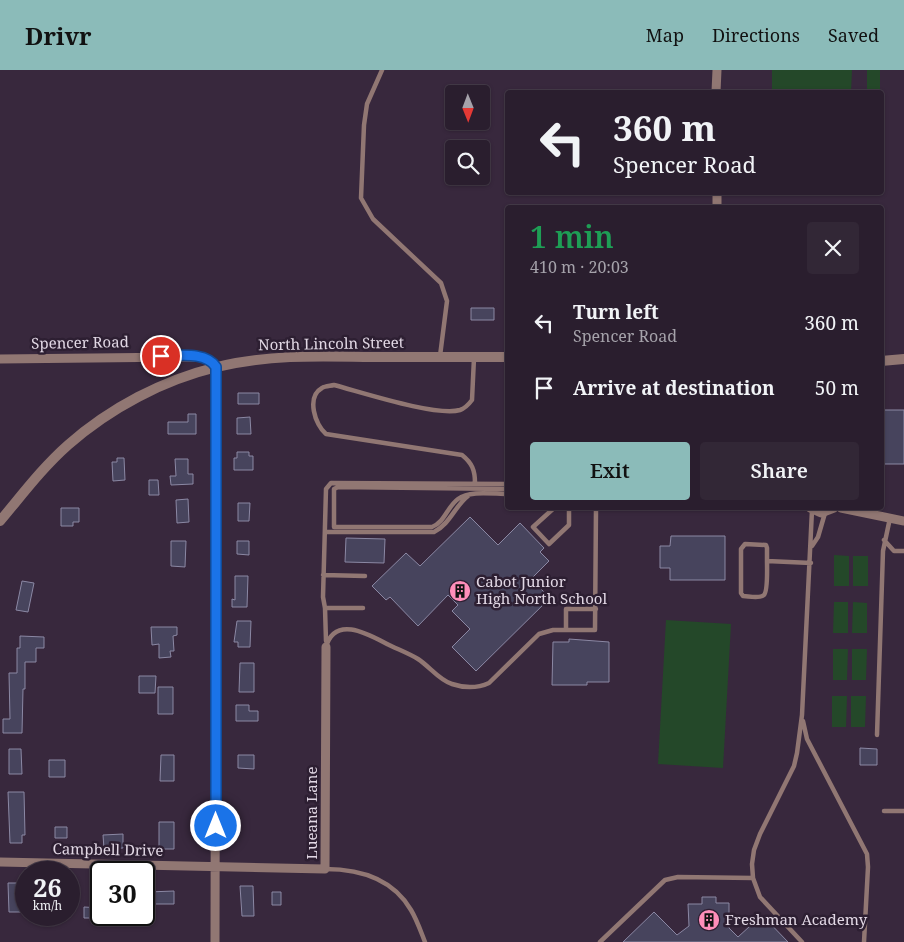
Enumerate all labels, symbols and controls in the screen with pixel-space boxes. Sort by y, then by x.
text: Drivr [25,19,92,52]
text: Map [646,23,684,47]
text: Directions [712,23,800,47]
text: Saved [828,23,879,47]
north arrow [445,85,490,130]
map controls [445,85,490,185]
text: 360 m [613,104,716,151]
icon: left [530,110,595,175]
button: search [445,140,490,185]
text: Spencer Road [613,149,756,179]
text: 1 min [530,216,614,257]
button: close [807,222,859,274]
text: 410 m · 20:03 [530,256,629,278]
text: Turn left [573,299,659,325]
icon: left [530,309,558,337]
text: 360 m [804,310,859,336]
text: Spencer Road [573,325,677,347]
street label: Spencer Road [31,331,129,353]
street label: North Lincoln Street [258,332,404,354]
pin [140,335,182,377]
icon: arrive [147,342,175,370]
icon: arrive [530,374,558,402]
text: Arrive at destination [573,375,775,401]
text: 50 m [815,375,859,401]
button: Exit [530,442,690,500]
button: Share [700,442,859,500]
place label: Cabot Junior High North School [476,571,607,608]
building icon: Cabot Junior High North School [448,579,472,603]
street label: Lueana Lane [301,767,321,859]
position arrow [189,799,241,851]
street label: Campbell Drive [52,838,164,860]
speed limit sign: 30 [90,861,155,926]
text: 26 [33,870,62,904]
text: km/h [33,897,62,914]
building icon: Freshman Academy [697,908,721,932]
place label: Freshman Academy [725,909,868,929]

